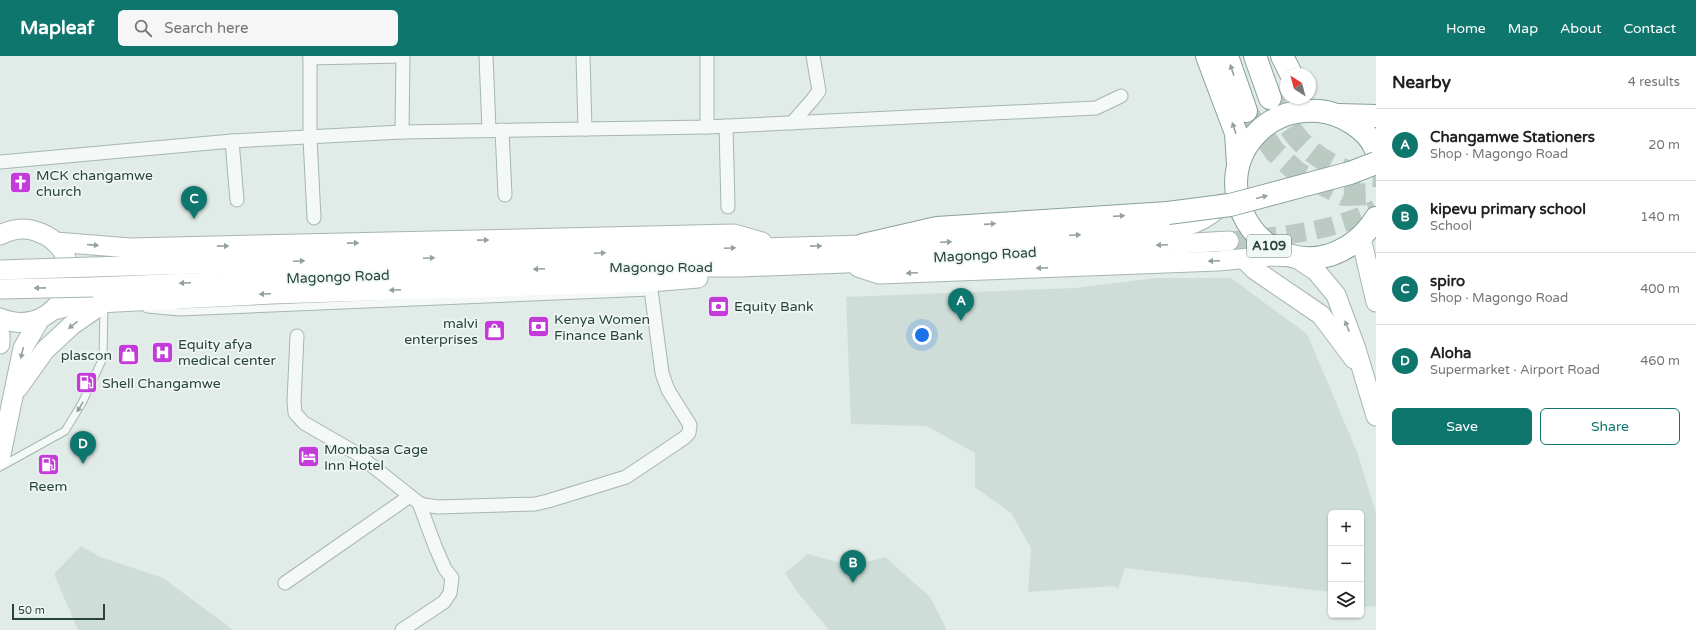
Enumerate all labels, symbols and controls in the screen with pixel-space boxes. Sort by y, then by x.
search box [118,10,398,46]
text: Mapleaf [20,17,94,39]
icon: search [132,17,154,39]
text: Search here [164,19,249,37]
text: Home [1446,20,1486,37]
text: Map [1508,20,1538,37]
text: About [1560,20,1602,37]
text: Contact [1624,20,1676,37]
one-way arrow [1229,64,1235,76]
north arrow [1280,68,1316,104]
text: Nearby [1392,72,1451,93]
text: 4 results [1628,74,1680,90]
one-way arrow [1230,122,1236,134]
text: Changamwe Stationers [1430,128,1595,146]
text: A [1400,137,1410,153]
text: 20 m [1648,137,1680,153]
text: Shop · Magongo Road [1430,146,1568,162]
place label: MCK changamwe church [36,167,153,200]
church icon: MCK changamwe church [8,170,34,196]
pin: C [181,186,207,219]
one-way arrow [1256,194,1268,200]
text: kipevu primary school [1430,200,1586,218]
text: B [1400,209,1410,225]
text: 140 m [1640,209,1680,225]
one-way arrow [1113,212,1126,219]
text: School [1430,218,1472,234]
one-way arrow [984,221,996,228]
one-way arrow [1069,232,1081,239]
road number: A109 [1247,235,1291,257]
one-way arrow [477,236,489,243]
one-way arrow [940,238,952,245]
one-way arrow [347,239,359,246]
one-way arrow [87,241,100,248]
one-way arrow [1156,241,1168,248]
one-way arrow [217,242,229,249]
one-way arrow [810,243,823,249]
street label: Magongo Road [933,244,1037,266]
one-way arrow [724,245,736,252]
one-way arrow [594,249,606,256]
one-way arrow [423,254,435,261]
one-way arrow [293,258,305,265]
one-way arrow [1207,258,1220,264]
street label: Magongo Road [609,259,713,276]
one-way arrow [1036,264,1048,271]
one-way arrow [532,266,545,272]
street label: Magongo Road [286,267,390,287]
one-way arrow [906,269,918,276]
text: spiro [1430,272,1465,290]
one-way arrow [178,280,191,286]
text: C [1400,281,1410,297]
text: 400 m [1640,281,1680,297]
one-way arrow [33,285,46,291]
one-way arrow [388,287,401,293]
pin: A [948,288,974,321]
text: Shop · Magongo Road [1430,290,1568,306]
one-way arrow [258,291,271,297]
bank icon: Equity Bank [706,293,732,319]
place label: Equity Bank [734,298,814,315]
place label: Kenya Women Finance Bank [554,311,650,344]
bank icon: Kenya Women Finance Bank [525,314,551,340]
place label: malvi enterprises [404,315,478,348]
shop icon: malvi enterprises [481,318,507,344]
one-way arrow [1344,319,1350,331]
one-way arrow [67,321,78,330]
your location [912,325,932,345]
place label: Equity afya medical center [178,336,276,369]
hospital icon: Equity afya medical center [150,339,176,365]
shop icon: plascon [115,342,141,368]
text: Aloha [1430,344,1472,362]
one-way arrow [18,347,24,360]
place label: plascon [61,347,112,364]
text: D [1400,353,1410,369]
text: 460 m [1640,353,1680,369]
text: Supermarket · Airport Road [1430,362,1600,378]
fuel station icon: Shell Changamwe [73,370,99,396]
place label: Shell Changamwe [102,375,221,392]
one-way arrow [76,402,84,412]
button: Save [1392,408,1532,445]
button: Share [1540,408,1680,445]
pin: D [70,431,96,464]
place label: Mombasa Cage Inn Hotel [324,441,428,474]
hotel icon: Mombasa Cage Inn Hotel [296,444,322,470]
fuel station icon: Reem [35,451,61,477]
place label: Reem [29,478,67,495]
map controls [1328,510,1364,618]
button: + [1328,510,1364,546]
button: − [1328,546,1364,582]
pin: B [840,550,866,583]
button: layers [1328,582,1364,618]
scale bar [12,602,105,621]
text: 50 m [18,604,45,617]

